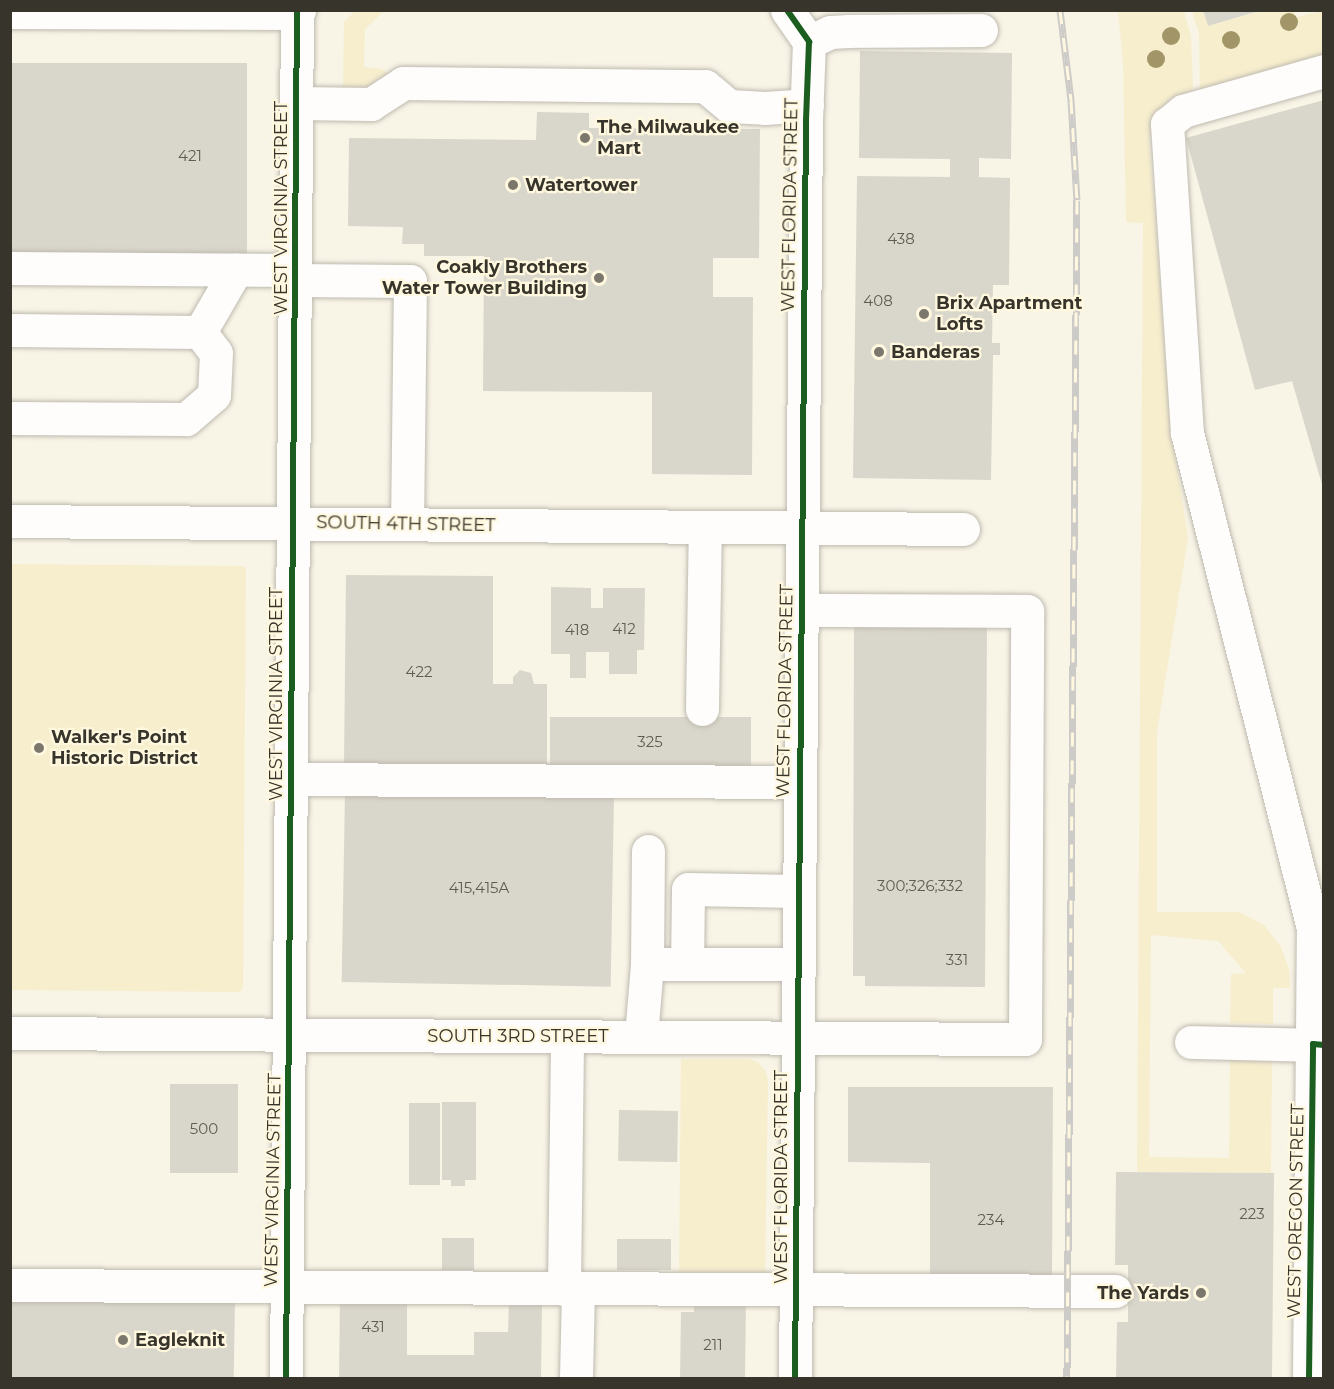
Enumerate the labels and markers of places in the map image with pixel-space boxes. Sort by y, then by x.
place label: The Milwaukee Mart [597,117,739,160]
marker: The Milwaukee Mart [578,131,592,145]
place label: Watertower [525,174,638,196]
marker: Watertower [506,178,520,192]
place label: Coakly Brothers Water Tower Building [382,257,587,300]
marker: Coakly Brothers Water Tower Building [592,271,606,285]
place label: Brix Apartment Lofts [936,293,1082,336]
marker: Brix Apartment Lofts [917,307,931,321]
place label: Banderas [891,341,980,363]
marker: Banderas [872,345,886,359]
place label: Walker's Point Historic District [51,727,198,770]
marker: Walker's Point Historic District [32,741,46,755]
place label: The Yards [1097,1282,1189,1304]
marker: The Yards [1194,1286,1208,1300]
place label: Eagleknit [135,1329,225,1351]
marker: Eagleknit [116,1333,130,1347]

